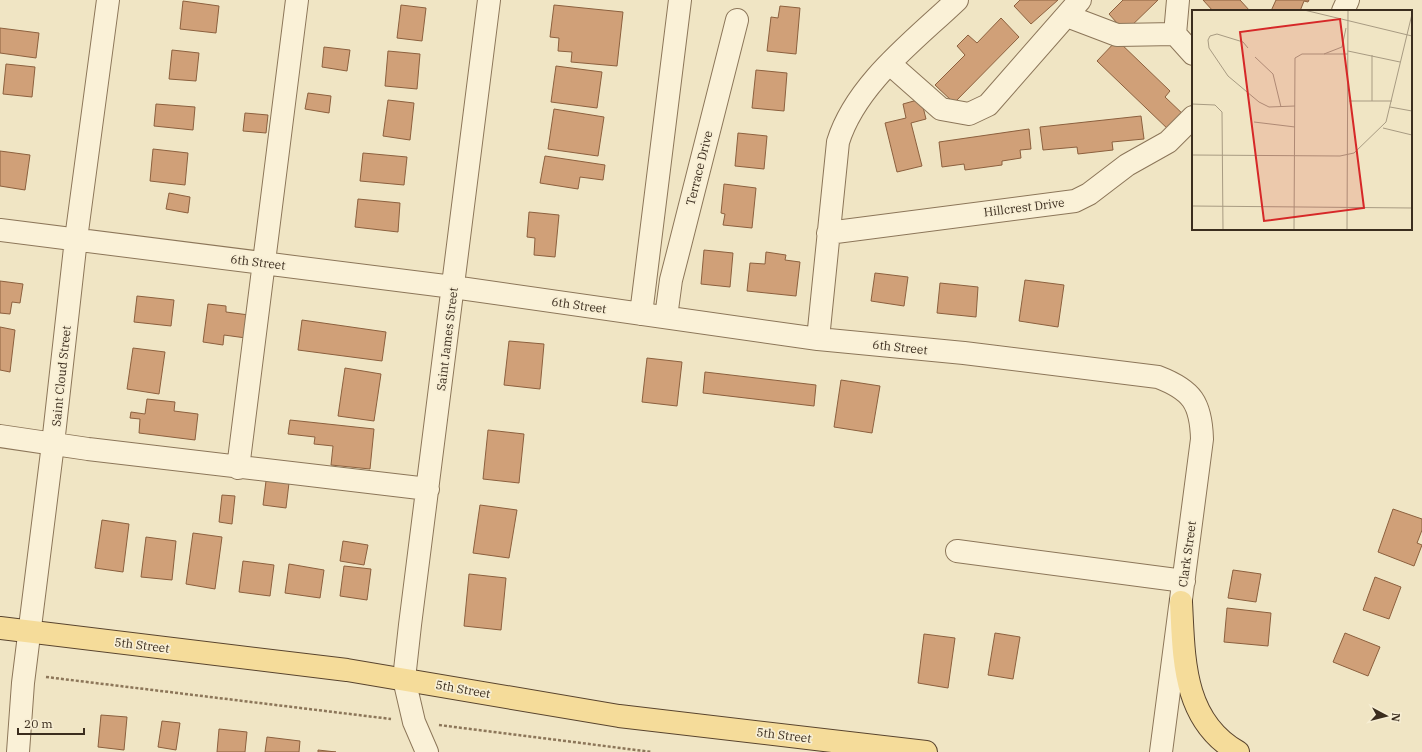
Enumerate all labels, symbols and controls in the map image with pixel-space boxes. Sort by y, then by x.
inset map [1192,10,1412,230]
street label: Terrace Drive [682,129,716,207]
street label: Hillcrest Drive [983,195,1065,219]
street label: 6th Street [230,251,286,273]
street label: Saint James Street [433,286,461,392]
street label: 6th Street [551,294,607,316]
street label: Saint Cloud Street [48,325,74,427]
street label: 6th Street [872,337,928,357]
street label: Clark Street [1175,520,1199,588]
street label: 5th Street [114,634,170,656]
street label: 5th Street [434,677,492,701]
north arrow [1366,696,1406,736]
scale bar [18,710,84,736]
text: N [1388,712,1403,723]
text: 20 m [24,716,53,731]
street label: 5th Street [756,724,812,746]

